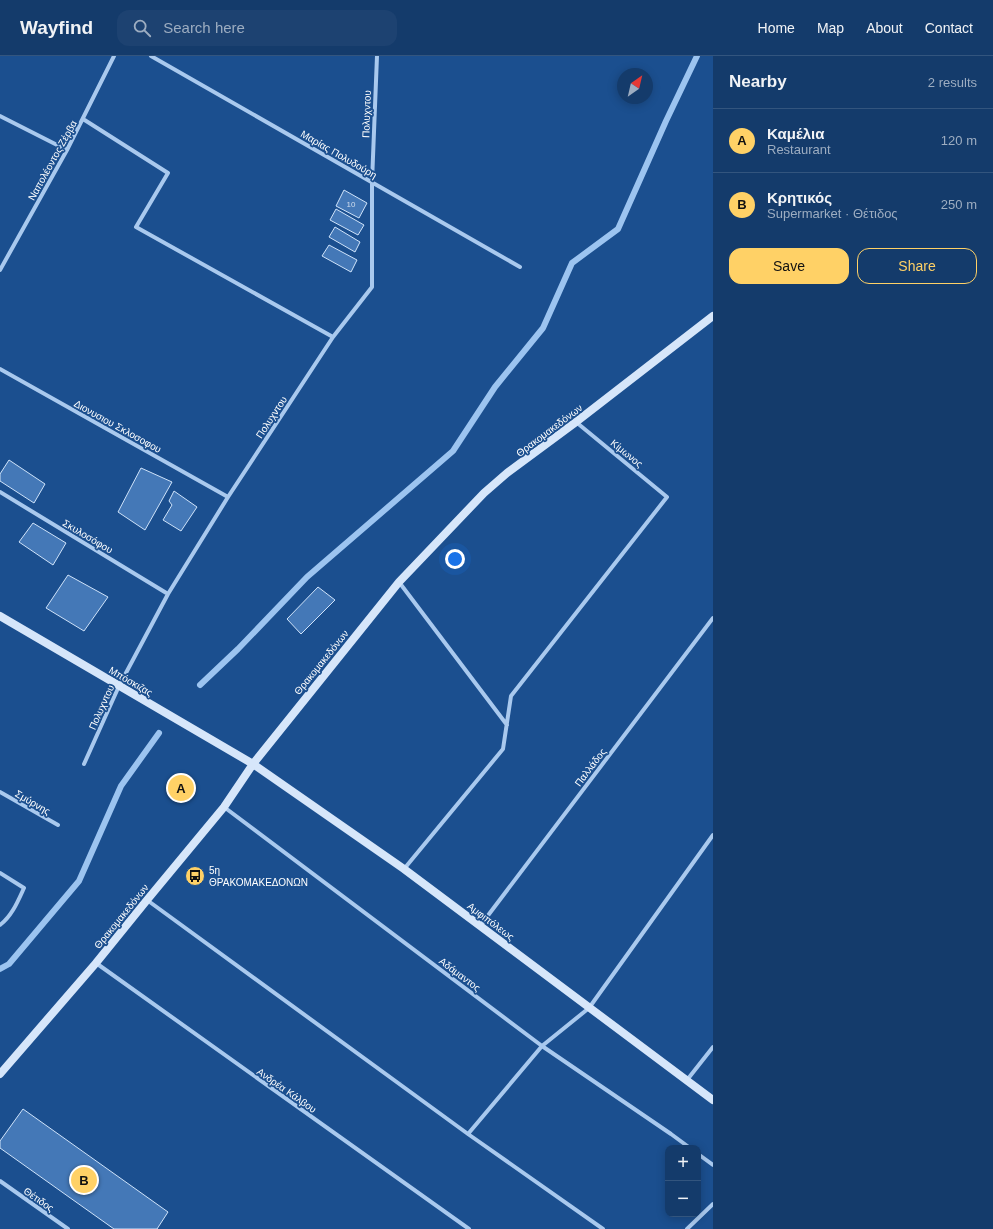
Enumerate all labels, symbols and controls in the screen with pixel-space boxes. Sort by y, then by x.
search box [117,10,397,46]
text: Wayfind [20,17,93,38]
icon: search [131,17,153,39]
text: Search here [163,19,245,36]
text: Home [758,20,795,36]
text: Map [817,20,844,36]
text: About [866,20,903,36]
text: Contact [925,20,973,36]
north arrow [617,68,653,104]
text: Nearby [729,72,787,91]
text: 2 results [928,75,977,90]
street label: Πολυχντου [360,90,373,138]
street label: Ναπολέοντος Ζέρβα [26,118,79,202]
text: Καμέλια [767,125,824,142]
street label: Μαρίας Πολυδούρη [299,128,379,181]
text: A [737,133,747,148]
text: 120 m [941,133,977,148]
text: Restaurant [767,142,831,157]
text: Κρητικός [767,189,832,206]
text: B [737,197,747,212]
text: 250 m [941,197,977,212]
house number: 10 [347,200,356,209]
text: Supermarket · Θέτιδος [767,206,898,221]
button: Save [729,248,849,284]
button: Share [857,248,977,284]
street label: Πολυχντου [254,394,289,440]
street label: Διονυσιου Σκλοσοφου [72,398,163,455]
street label: Θρακομακεδόνων [514,402,584,459]
street label: Κίμωνος [609,437,645,470]
street label: Σκυλοσόφου [61,517,115,556]
your location [445,549,465,569]
street label: Θρακομακεδόνων [292,628,351,697]
street label: Μπόσκιζας [106,665,155,699]
street label: Πολυχντου [87,683,116,731]
street label: Παλλάδος [573,746,608,788]
pin: A [168,773,194,803]
street label: Σμύρνης [13,788,52,817]
bus stop icon: 5η ΘΡΑΚΟΜΑΚΕΔΟΝΩΝ [184,865,206,887]
place label: 5η ΘΡΑΚΟΜΑΚΕΔΟΝΩΝ [209,865,308,888]
street label: Θρακομακεδόνων [92,882,151,951]
street label: Αμφιπόλεως [465,900,516,943]
street label: Αδάμαντος [437,955,483,994]
street label: Ανδρέα Κάλβου [255,1066,318,1115]
map controls [665,1145,701,1217]
button: + [665,1145,701,1181]
pin: B [71,1165,97,1195]
button: − [665,1181,701,1217]
street label: Θέτιδος [21,1185,56,1214]

